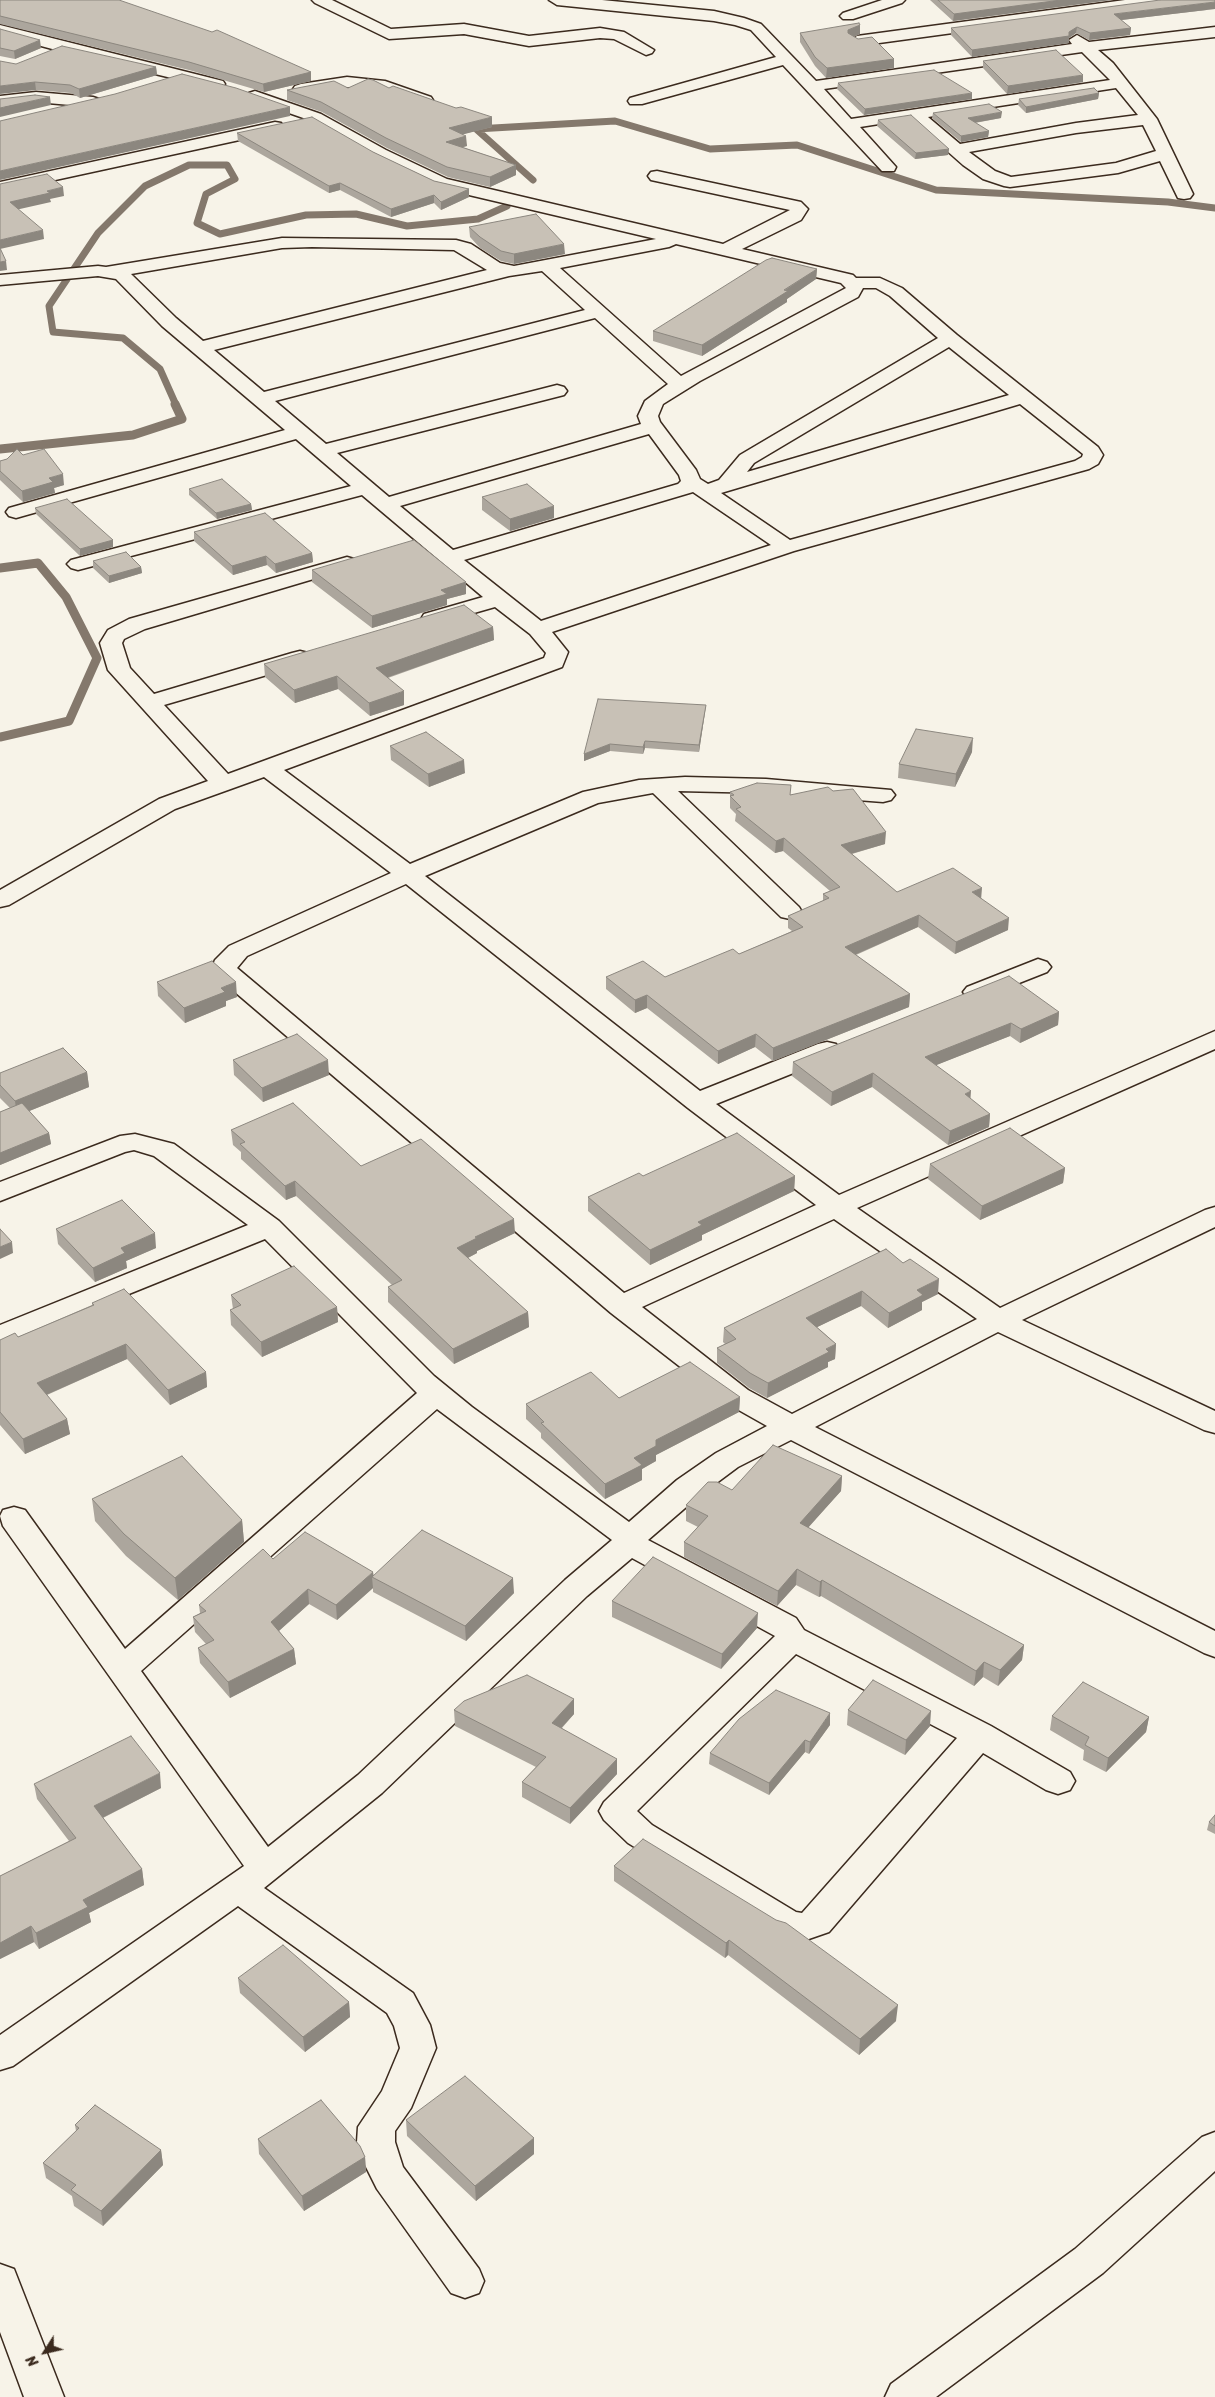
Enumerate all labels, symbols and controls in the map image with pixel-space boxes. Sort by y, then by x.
north arrow [20,2327,70,2377]
text: N [19,2350,45,2372]

